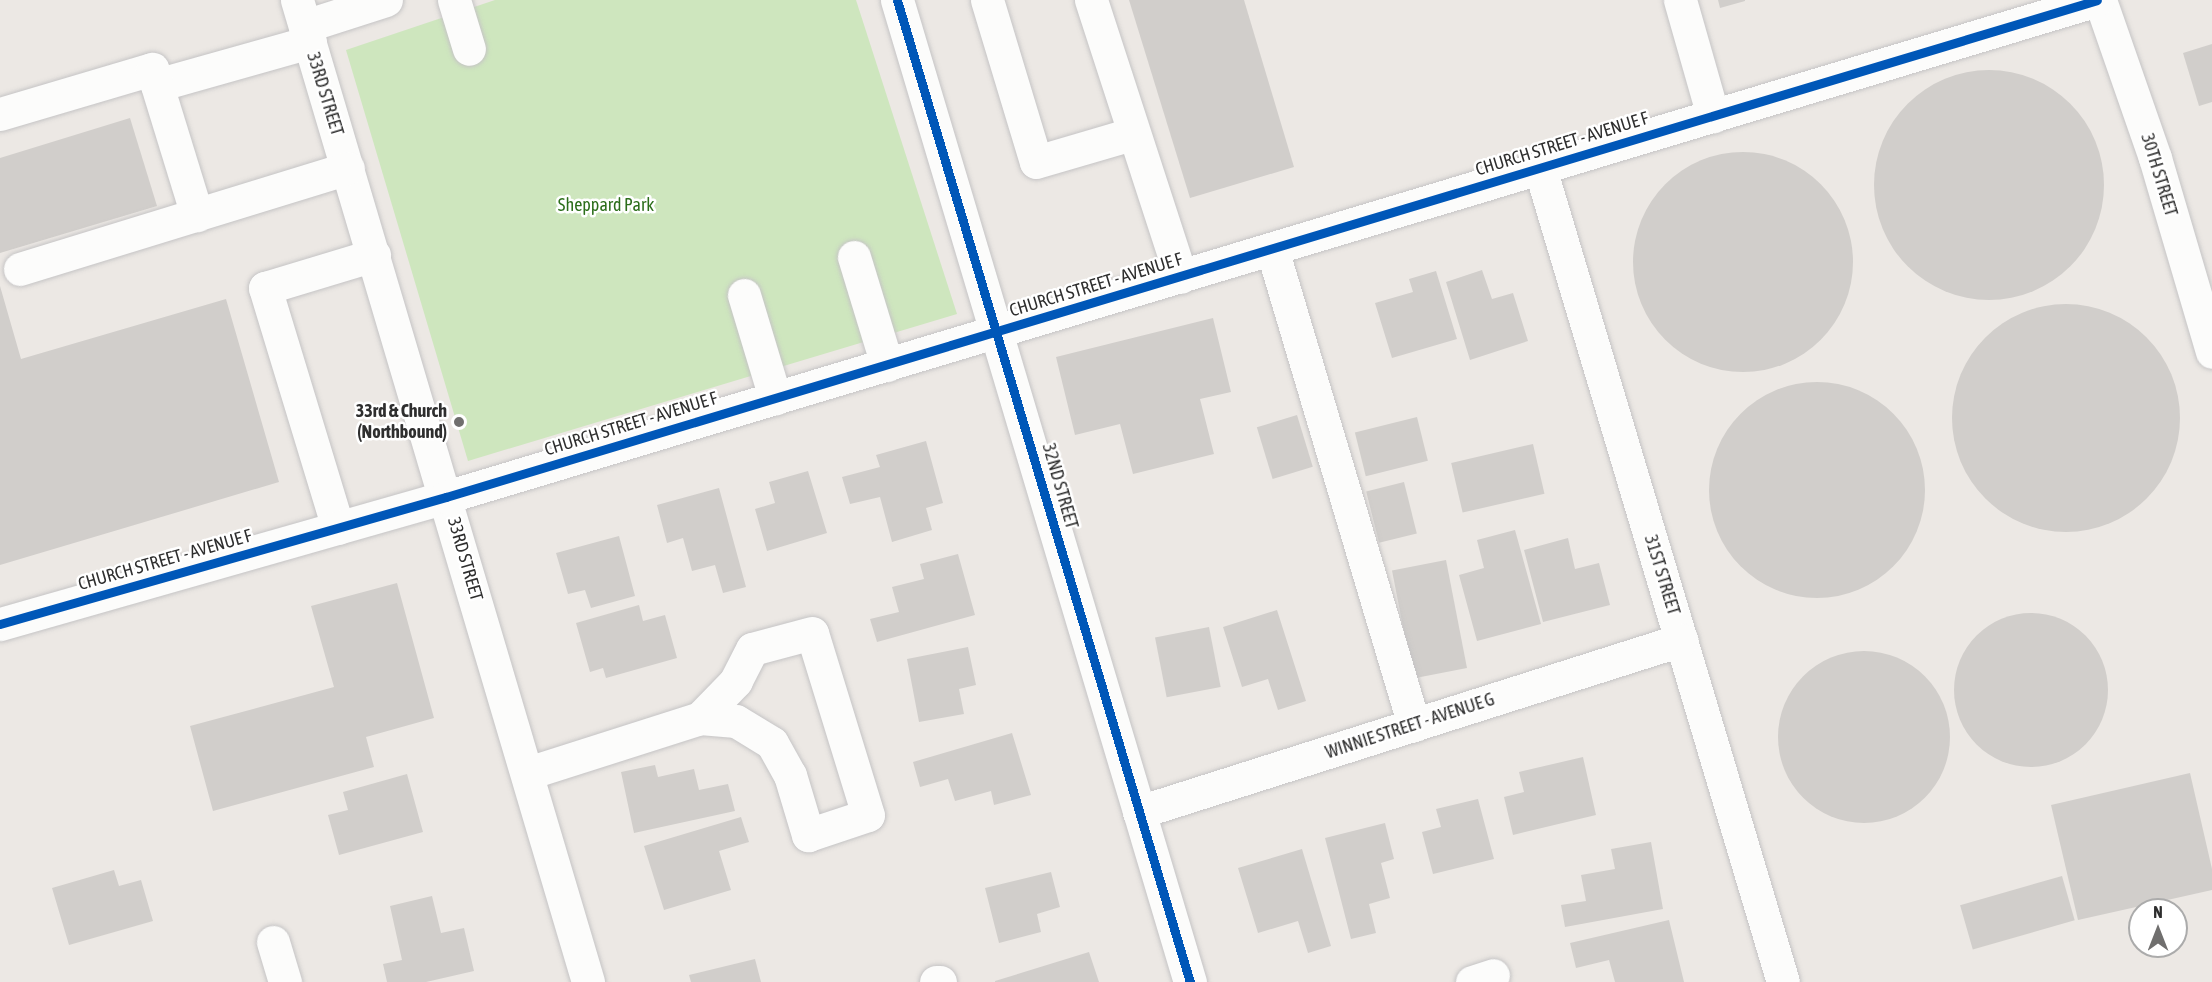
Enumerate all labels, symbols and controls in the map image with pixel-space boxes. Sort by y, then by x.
street label: 33RD STREET [302,50,348,138]
street label: CHURCH STREET - AVENUE F [1473,107,1651,181]
street label: 30TH STREET [2136,131,2182,219]
park label: Sheppard Park [558,194,654,216]
street label: CHURCH STREET - AVENUE F [1007,248,1185,322]
street label: CHURCH STREET - AVENUE F [542,387,720,461]
place label: 33rd & Church (Northbound) [356,401,447,444]
marker: 33rd & Church (Northbound) [452,415,466,429]
street label: 32ND STREET [1038,441,1082,531]
street label: 33RD STREET [443,515,487,603]
street label: CHURCH STREET - AVENUE F [76,525,254,595]
street label: 31ST STREET [1640,532,1684,618]
street label: WINNIE STREET - AVENUE G [1323,688,1497,764]
north arrow [2128,898,2188,958]
text: N [2153,903,2163,921]

